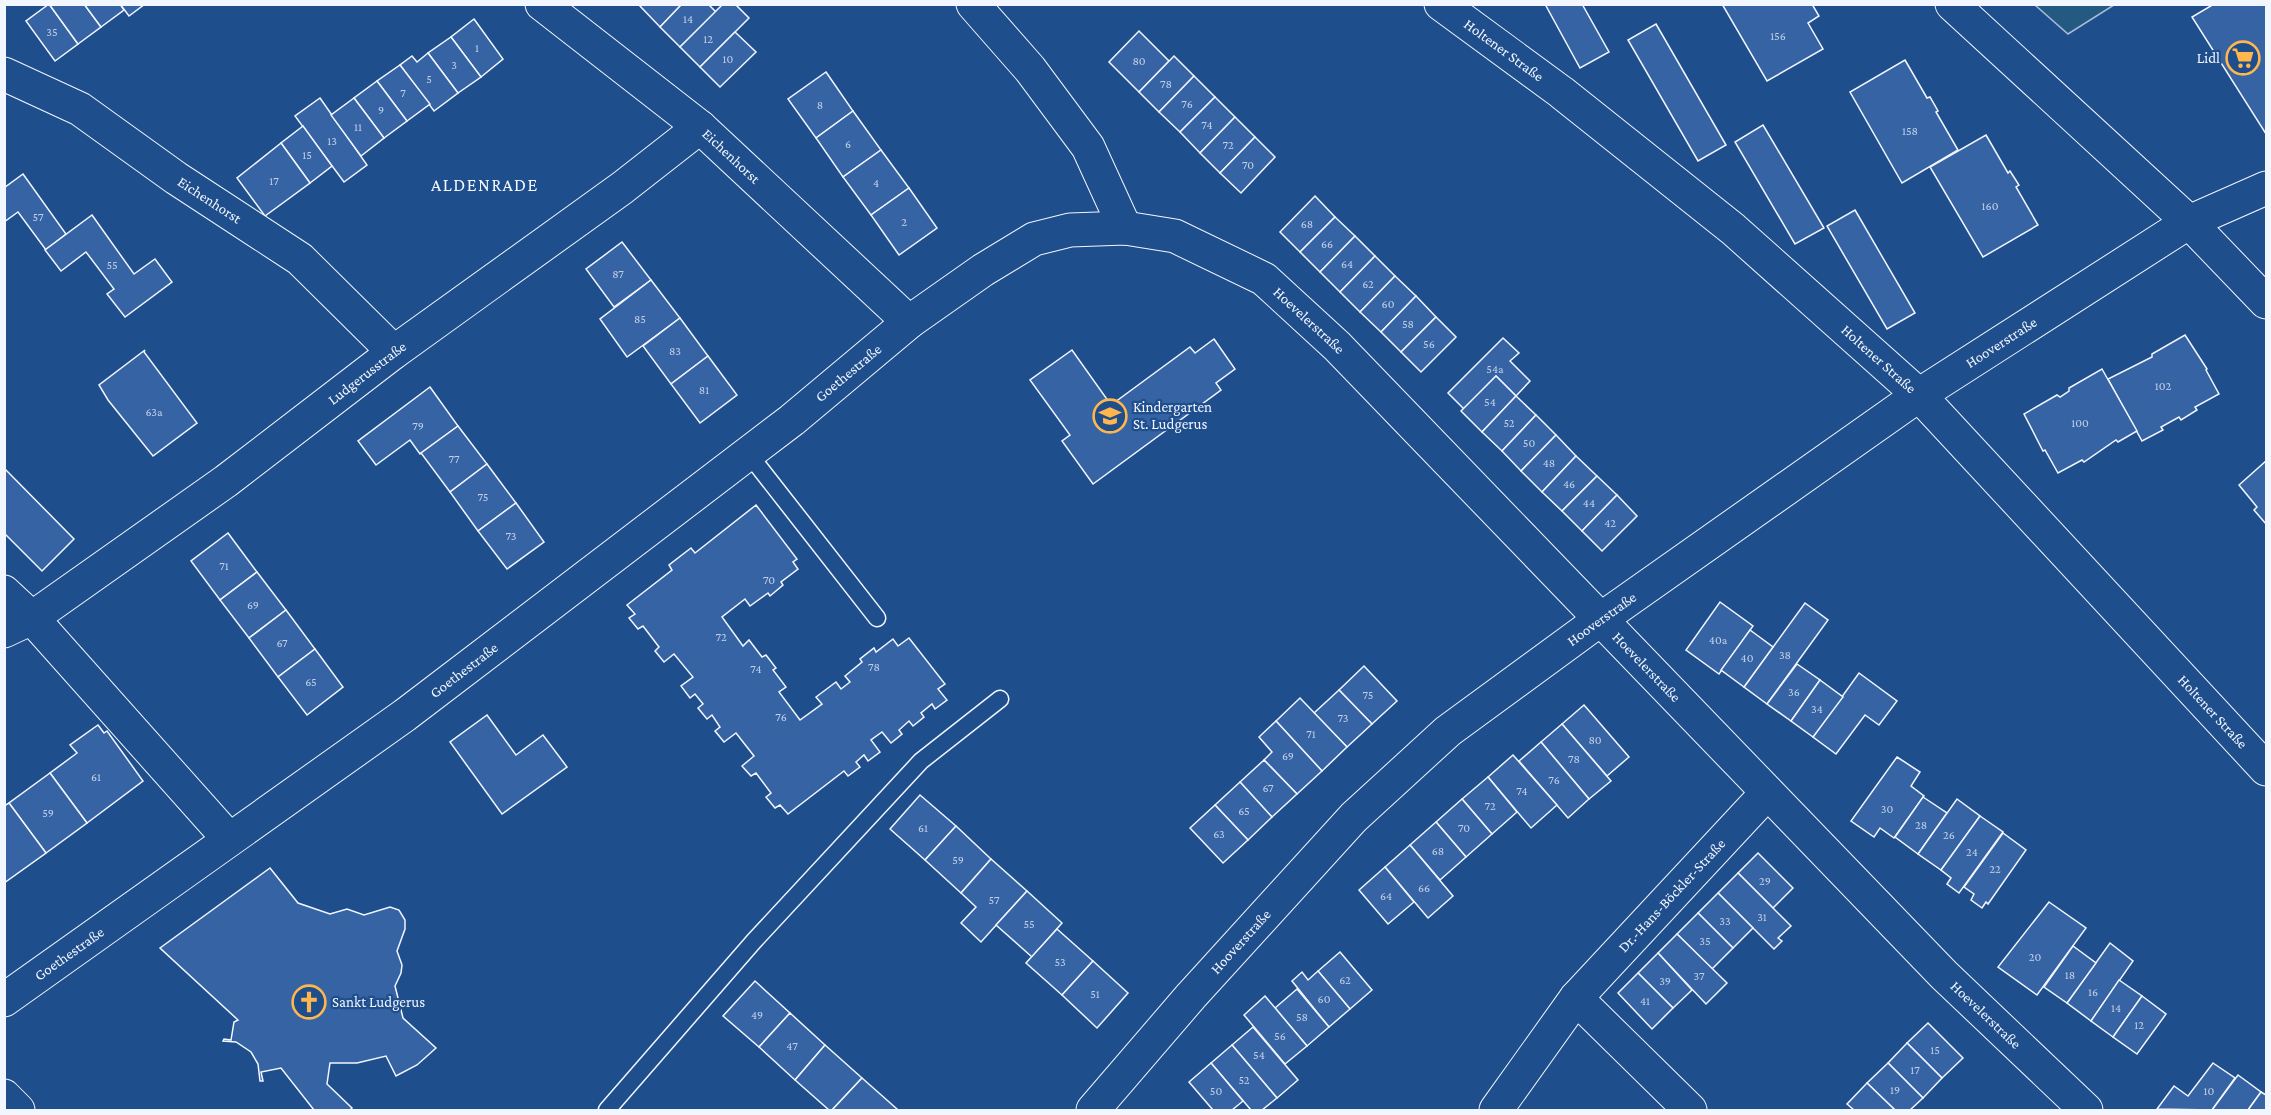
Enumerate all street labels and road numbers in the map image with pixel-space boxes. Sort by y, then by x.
street label: Holtener Straße [1461,16,1547,85]
street label: Eichenhorst [699,126,764,187]
street label: Eichenhorst [175,173,245,227]
street label: Hoevelerstraße [1270,284,1348,357]
street label: Hooverstraße [1963,314,2040,371]
street label: Holtener Straße [1838,322,1920,397]
street label: Ludgerusstraße [325,338,409,408]
street label: Goethestraße [812,340,885,405]
street label: Hooverstraße [1564,589,1640,649]
street label: Hoevelerstraße [1609,629,1684,705]
street label: Goethestraße [427,639,501,701]
street label: Holtener Straße [2175,672,2251,752]
street label: Dr.-Hans-Böckler-Straße [1615,835,1729,955]
street label: Hooverstraße [1207,906,1274,977]
street label: Goethestraße [32,923,107,984]
street label: Hoevelerstraße [1947,978,2025,1052]

